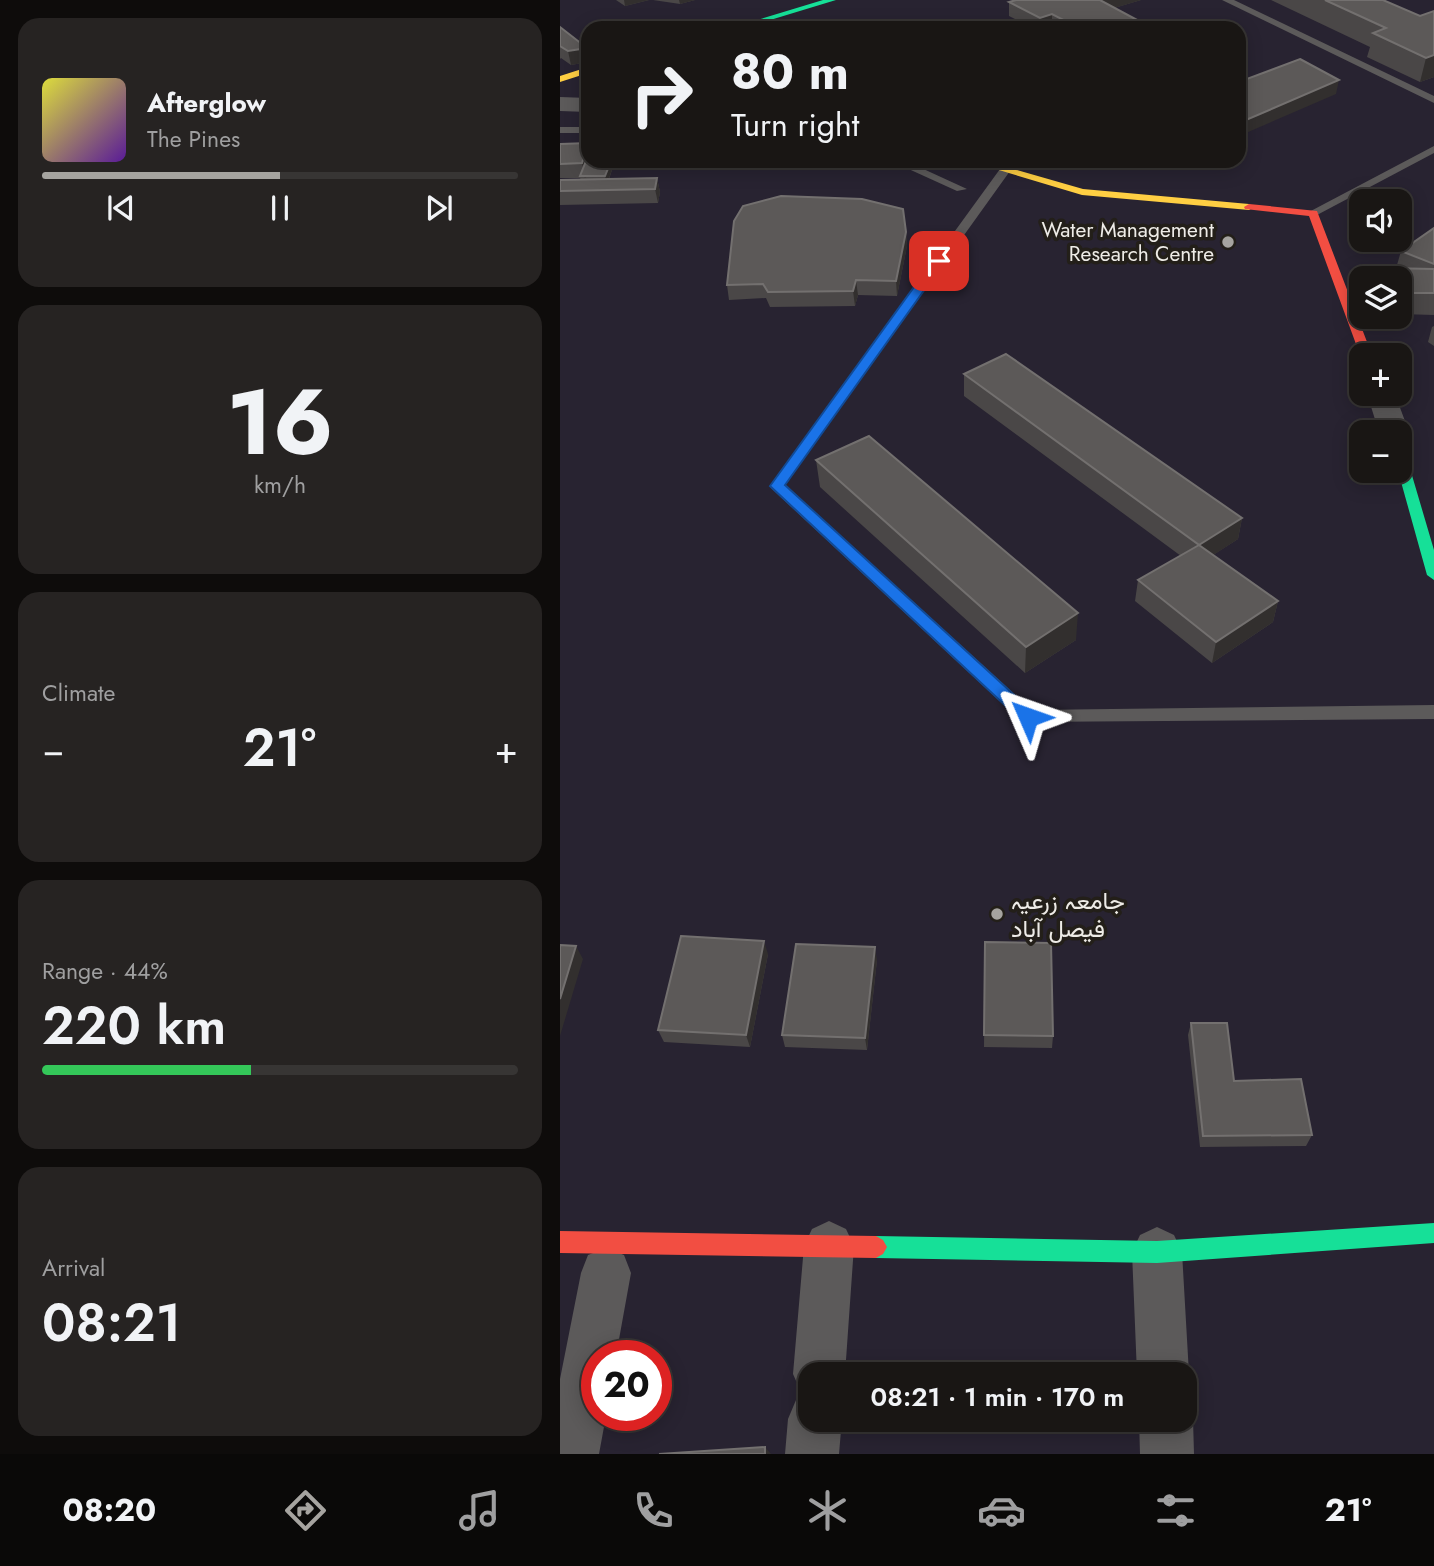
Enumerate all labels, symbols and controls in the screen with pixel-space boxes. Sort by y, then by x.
text: 80 m [731,37,849,107]
icon: right [616,49,707,140]
text: Afterglow [147,84,266,122]
text: Turn right [731,102,860,148]
text: The Pines [147,122,240,156]
icon: previous [102,189,140,227]
icon: pause [261,189,299,227]
icon: next [420,189,458,227]
map controls [1349,189,1412,483]
button: sound [1349,189,1412,252]
place label: Water Management Research Centre [1042,215,1214,269]
pin [909,231,969,291]
marker: Water Management Research Centre [1220,234,1236,250]
icon: arrive [920,242,958,280]
button: layers [1349,266,1412,329]
button: + [1349,343,1412,406]
text: 16 [226,357,334,488]
button: − [1349,420,1412,483]
text: km/h [254,468,306,502]
text: Climate [42,676,115,710]
position arrow [991,680,1065,754]
text: 21° [243,710,316,786]
text: − [42,722,64,777]
text: + [495,722,518,777]
place label: جامعہ زرعیہ فیصل آباد [1011,883,1125,946]
marker: جامعہ زرعیہ فیصل آباد [989,906,1005,922]
text: Range · 44% [42,954,168,988]
text: 220 km [42,988,226,1064]
text: Arrival [42,1251,105,1285]
text: 08:21 [42,1285,181,1361]
speed limit sign: 20 [581,1340,672,1431]
text: 08:21 · 1 min · 170 m [871,1378,1124,1416]
icon: directions [281,1486,330,1535]
icon: music [455,1486,504,1535]
icon: phone [629,1486,678,1535]
icon: climate [803,1486,852,1535]
icon: car [977,1486,1026,1535]
icon: filters [1151,1486,1200,1535]
text: 08:20 [62,1487,156,1533]
text: 21° [1325,1487,1371,1533]

